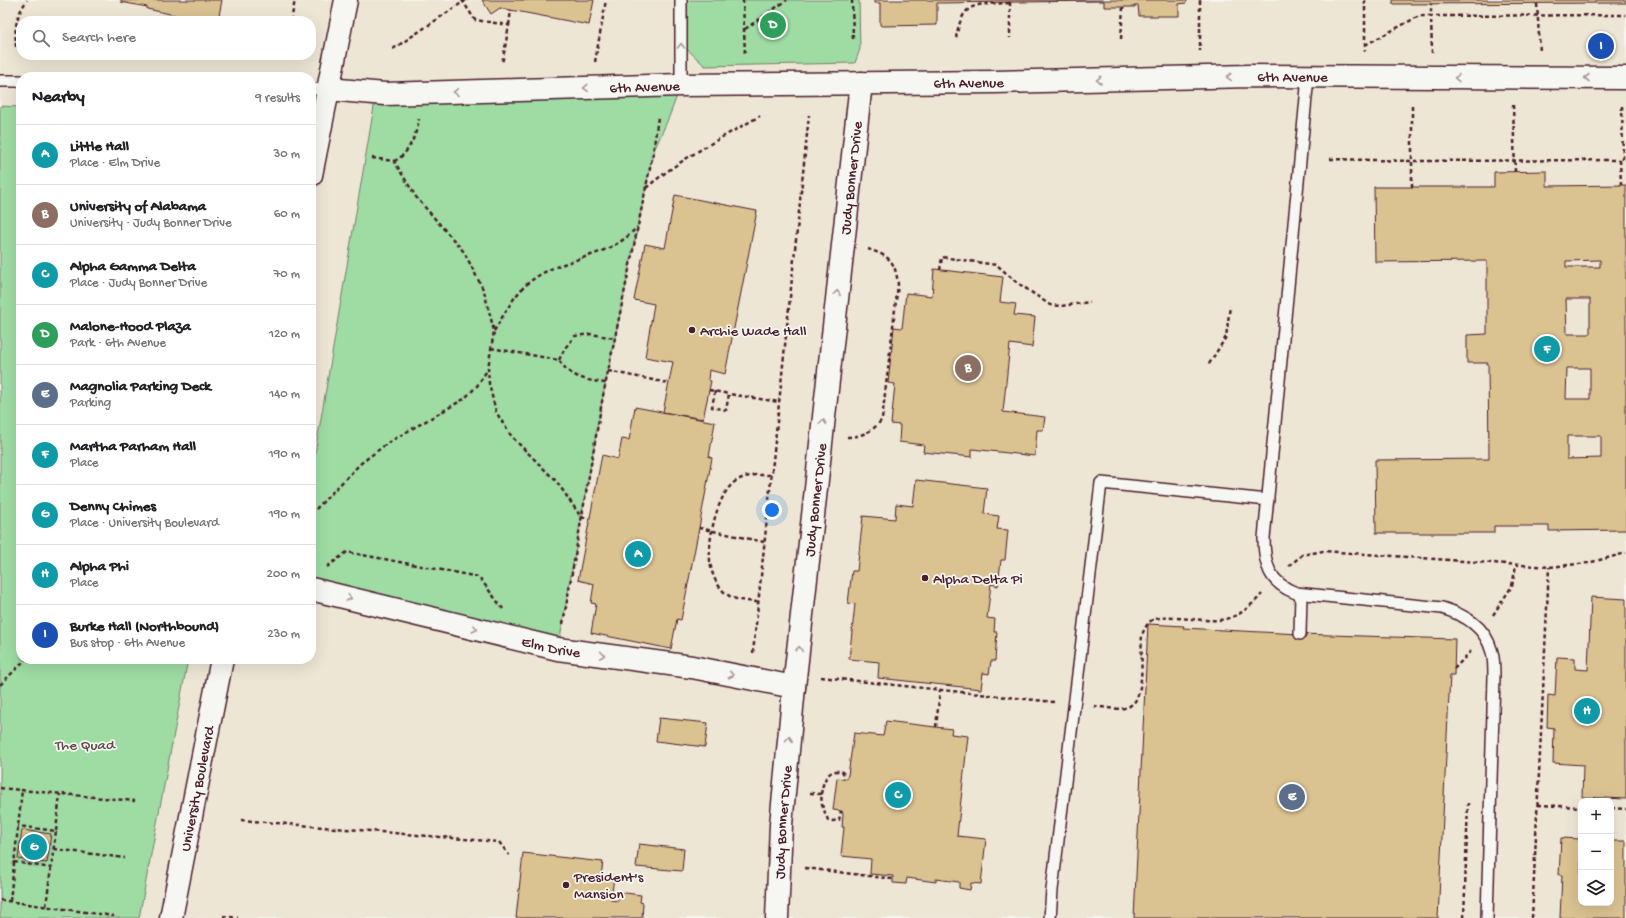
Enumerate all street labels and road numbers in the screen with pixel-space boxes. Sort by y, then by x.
street label: 6th Avenue [1257,69,1328,87]
street label: 6th Avenue [933,75,1004,94]
street label: 6th Avenue [609,78,680,98]
street label: Judy Bonner Drive [837,120,868,236]
street label: Judy Bonner Drive [802,442,832,558]
street label: Elm Drive [519,633,582,663]
street label: University Boulevard [177,724,220,853]
street label: Judy Bonner Drive [772,765,798,879]

